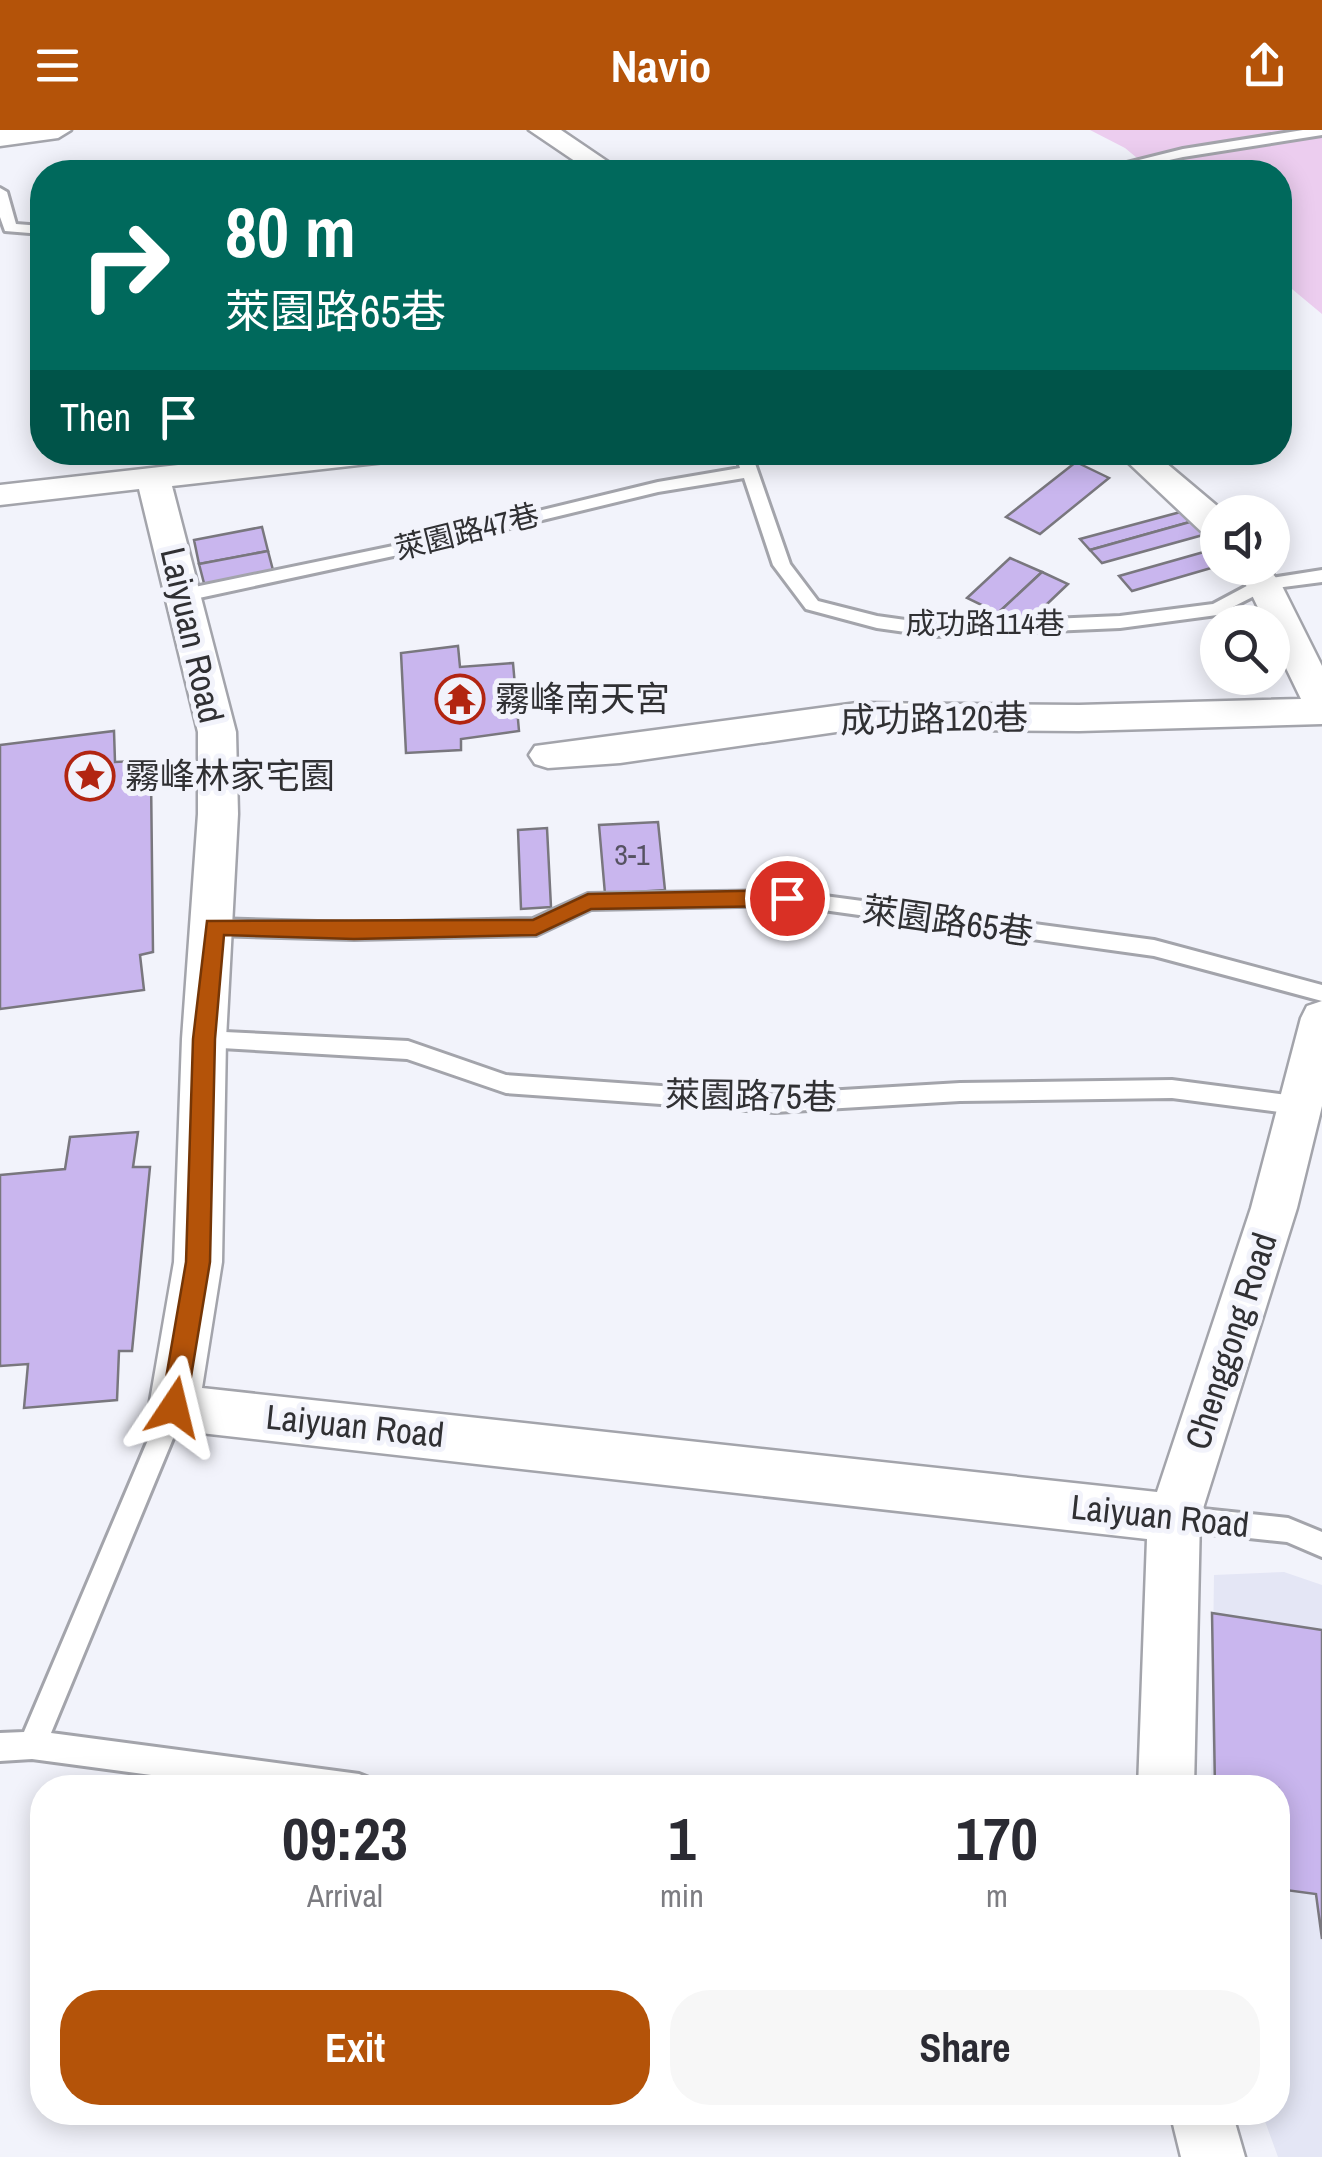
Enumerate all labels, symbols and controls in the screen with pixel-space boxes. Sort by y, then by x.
text: Navio [611,35,711,96]
icon: menu [30,38,85,93]
icon: share [1237,38,1292,93]
text: 80 m [225,185,356,279]
icon: right [60,200,190,330]
text: 萊園路65巷 [225,280,446,341]
icon: arrive [151,390,206,445]
text: Then [60,392,131,443]
street label: 萊園路47巷 [390,494,543,568]
map controls [1200,495,1290,695]
button: sound [1200,495,1290,585]
street label: Laiyuan Road [149,543,235,727]
street label: 成功路114巷 [905,603,1065,643]
button: search [1200,605,1290,695]
temple icon: 霧峰南天宮 [434,673,486,725]
place label: 霧峰南天宮 [495,675,670,722]
street label: 成功路120巷 [840,693,1028,744]
place icon: 霧峰林家宅園 [64,750,116,802]
place label: 霧峰林家宅園 [125,752,335,799]
house number: 3-1 [614,834,650,874]
pin [745,856,830,941]
icon: arrive [760,871,815,926]
street label: 萊園路65巷 [860,885,1036,956]
street label: 萊園路75巷 [665,1071,837,1120]
street label: Chenggong Road [1173,1227,1288,1455]
position arrow [122,1355,226,1459]
street label: Laiyuan Road [264,1393,446,1458]
street label: Laiyuan Road [1069,1483,1251,1548]
text: 09:23 [282,1798,408,1879]
text: 1 [668,1798,696,1879]
text: 170 [956,1798,1038,1879]
text: Arrival [307,1874,383,1917]
text: min [660,1874,704,1917]
text: m [986,1874,1008,1917]
button: Exit [60,1990,650,2105]
button: Share [670,1990,1260,2105]

